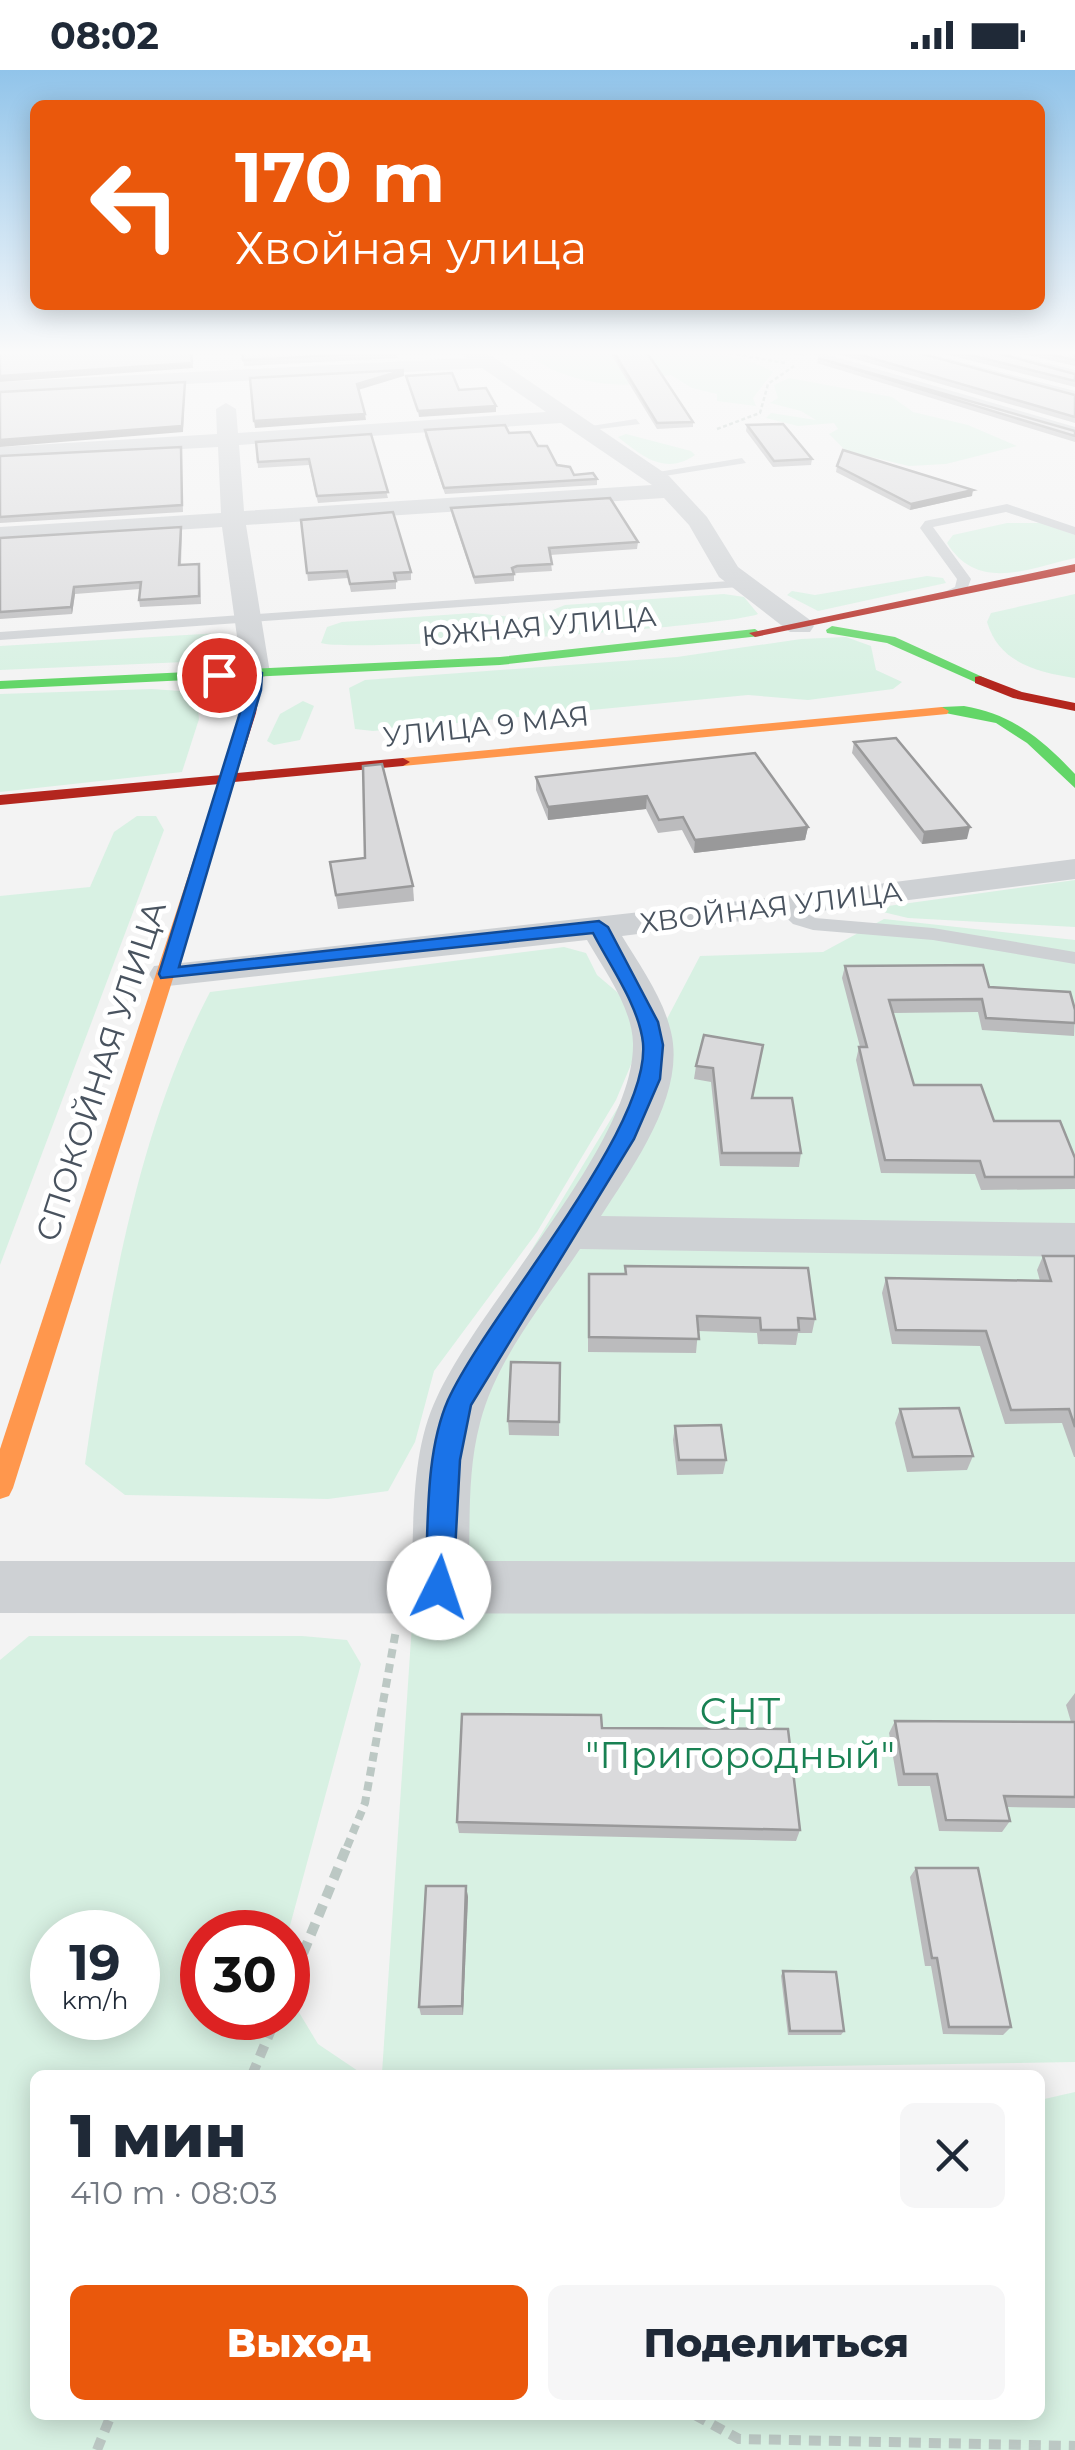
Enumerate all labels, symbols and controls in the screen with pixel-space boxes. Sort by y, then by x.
text: 08:02 [50,12,159,59]
text: 170 m [235,134,445,220]
icon: left [70,140,200,270]
text: Хвойная улица [235,220,587,275]
street label: ЮЖНАЯ УЛИЦА [420,599,658,653]
pin [177,633,262,718]
icon: arrive [192,648,247,703]
street label: УЛИЦА 9 МАЯ [381,698,591,754]
street label: ХВОЙНАЯ УЛИЦА [638,874,904,940]
street label: СПОКОЙНАЯ УЛИЦА [27,896,174,1246]
position arrow [387,1536,491,1640]
park label: СНТ "Пригородный" [585,1687,895,1778]
speed limit sign: 30 [180,1910,310,2040]
text: 19 [69,1932,121,1993]
text: km/h [62,1985,128,2015]
text: 1 мин [70,2099,247,2172]
button: close [900,2103,1005,2208]
text: 410 m · 08:03 [70,2173,278,2212]
button: Выход [70,2285,528,2400]
button: Поделиться [548,2285,1005,2400]

